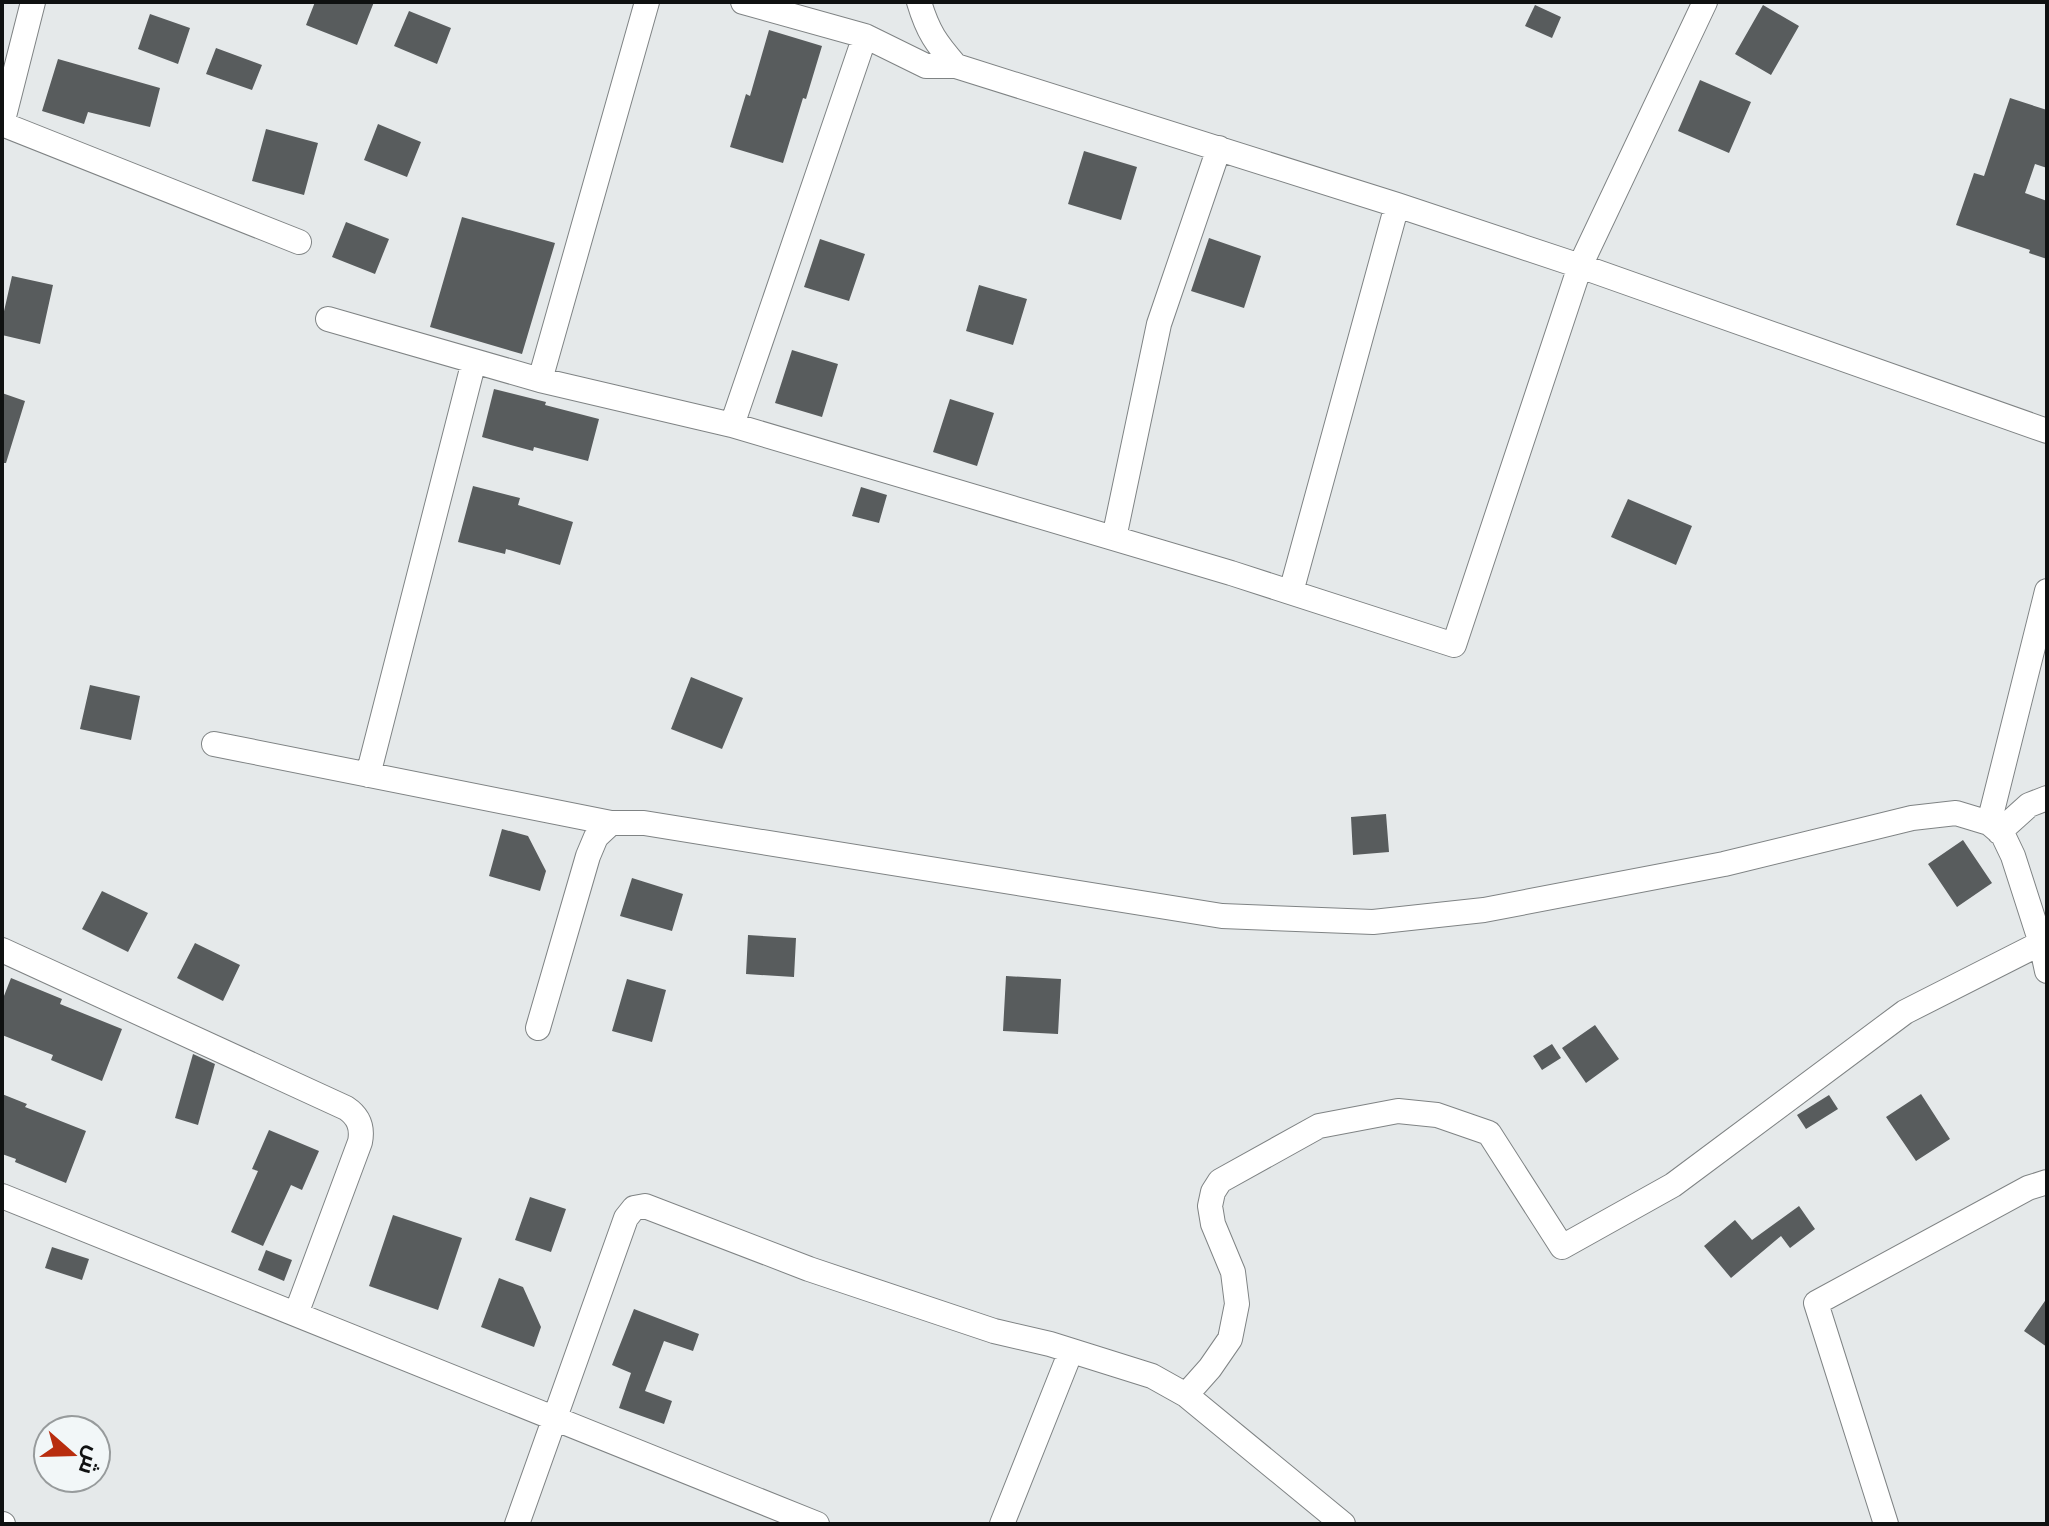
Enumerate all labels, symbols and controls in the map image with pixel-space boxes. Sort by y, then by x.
north arrow [32,1414,112,1494]
text: ش [71,1442,109,1479]

